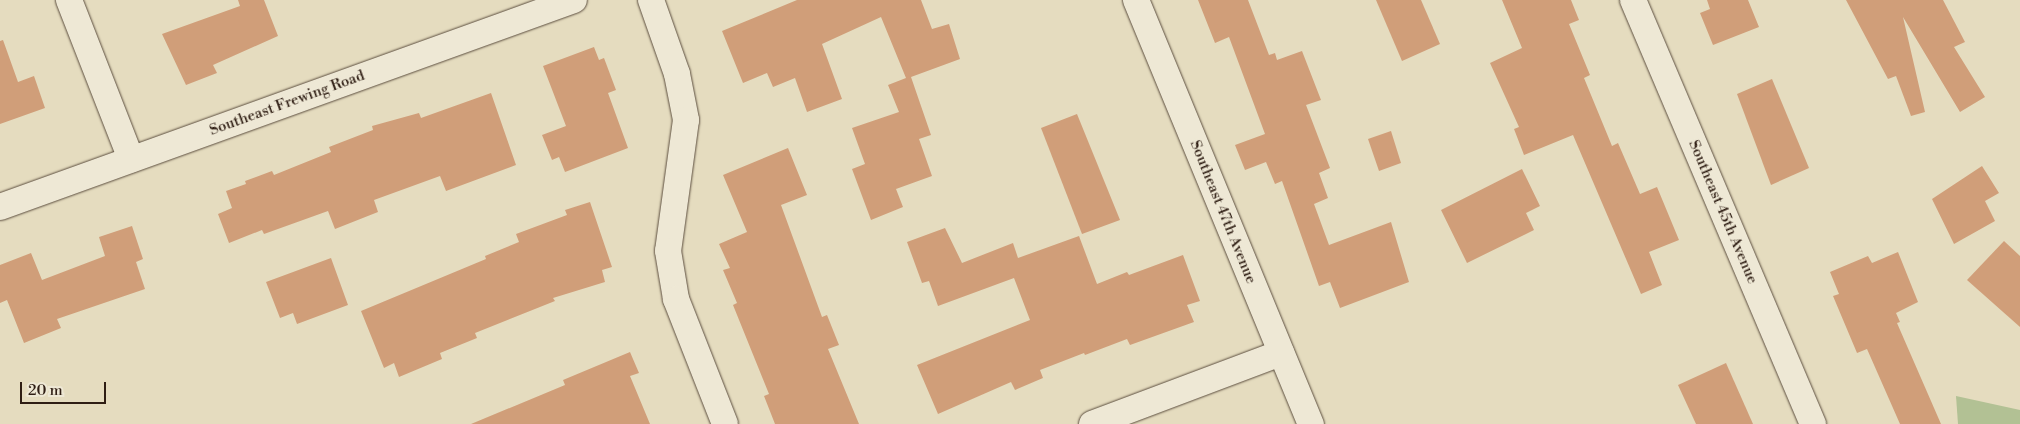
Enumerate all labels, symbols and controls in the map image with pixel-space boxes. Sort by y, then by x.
street label: Southeast Frewing Road [207,67,367,139]
street label: Southeast 45th Avenue [1685,137,1761,287]
street label: Southeast 47th Avenue [1186,138,1260,286]
scale bar [22,372,109,404]
text: 20 m [28,381,63,400]

